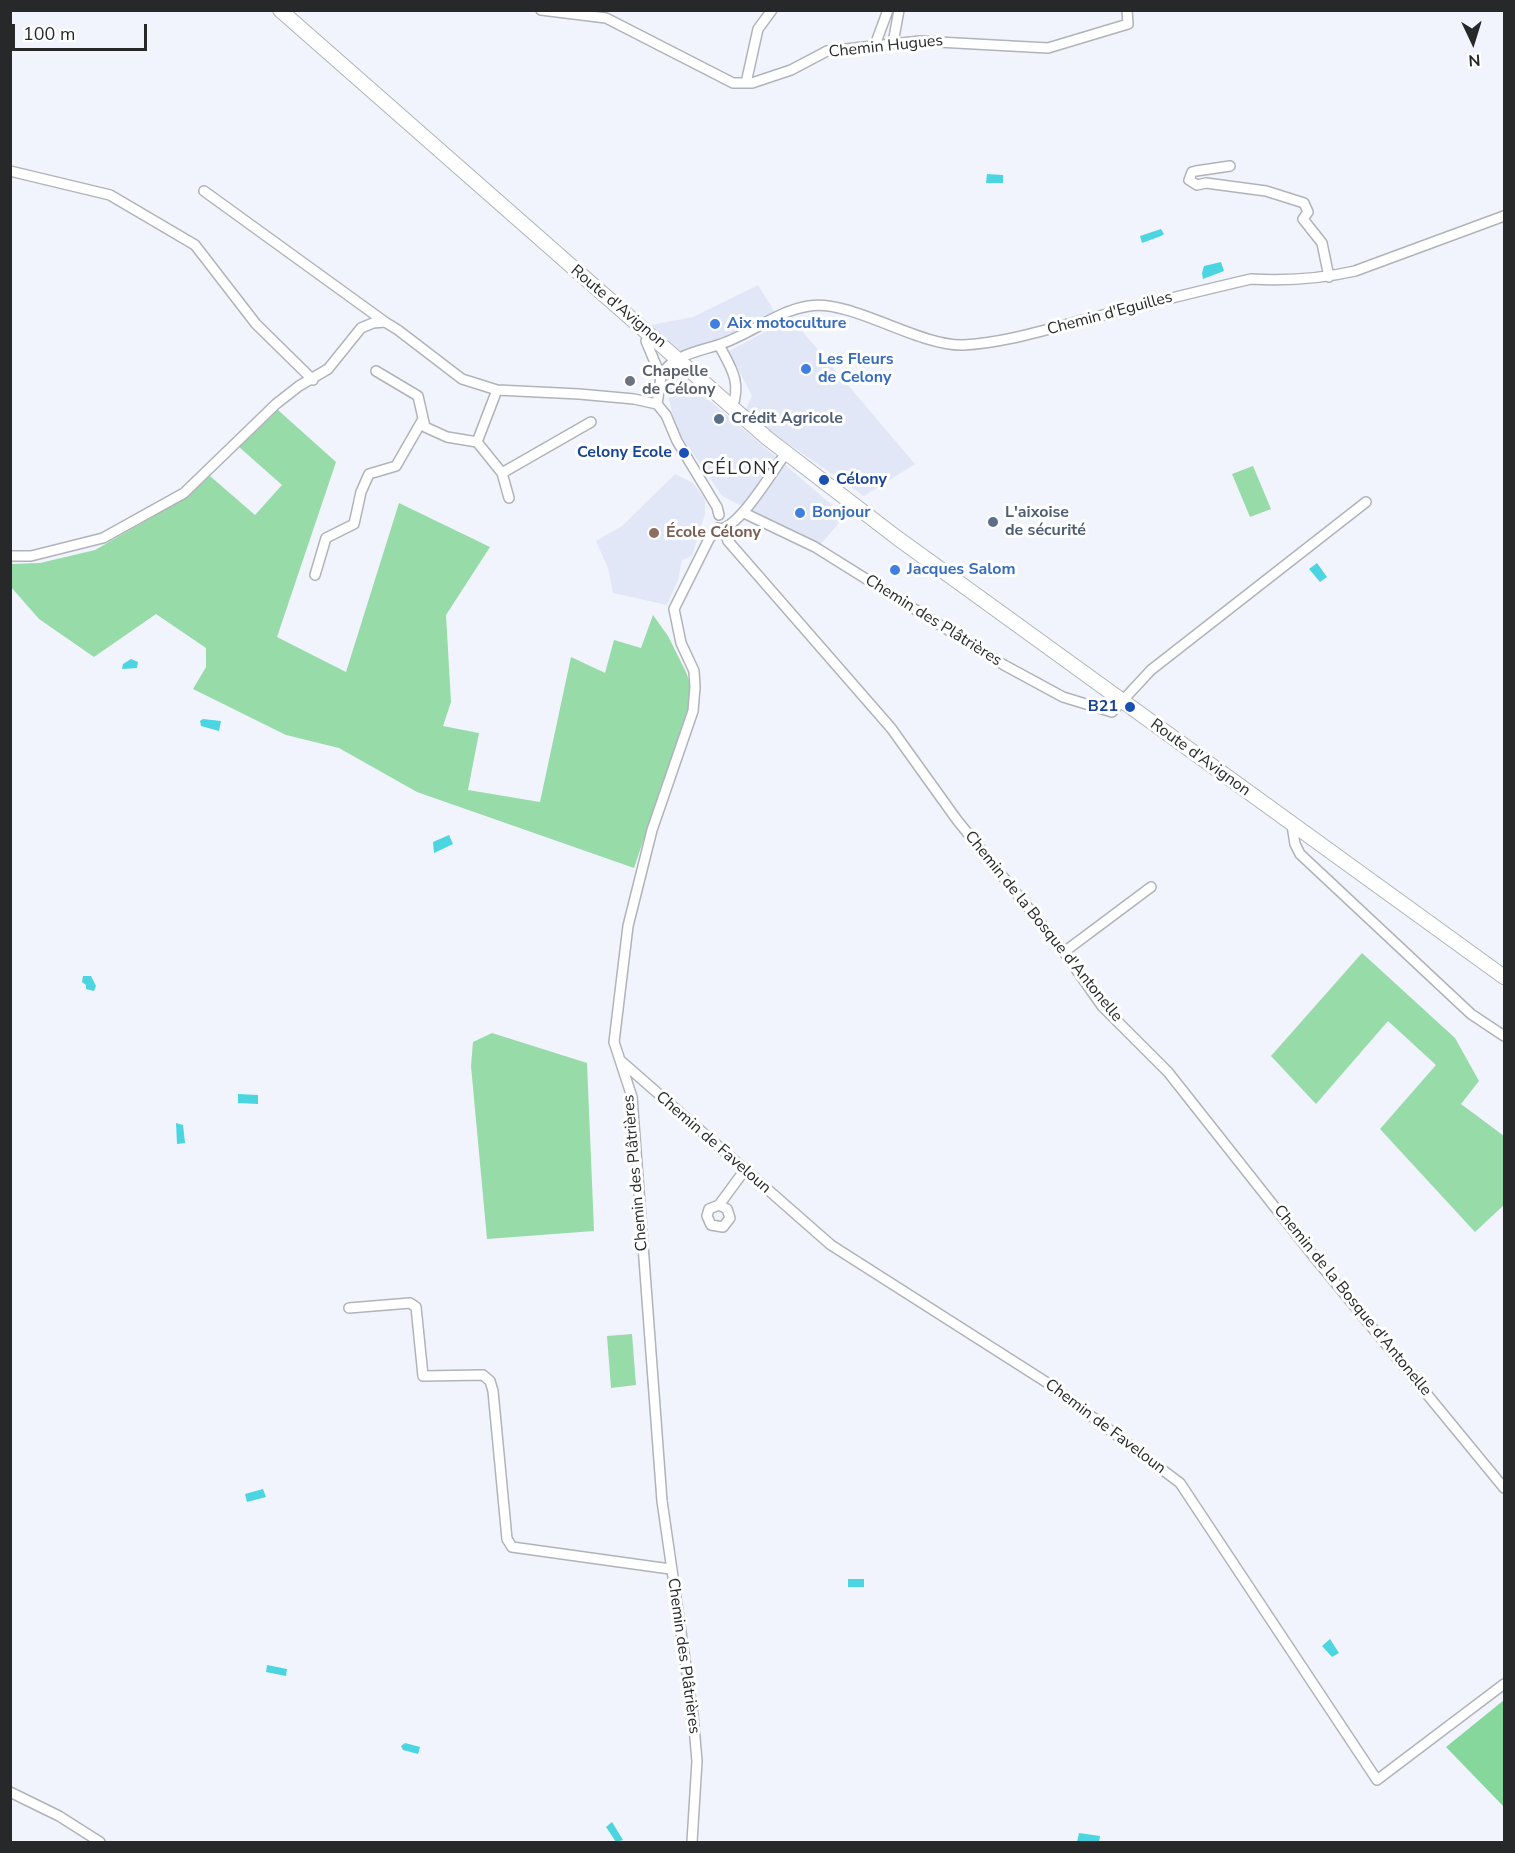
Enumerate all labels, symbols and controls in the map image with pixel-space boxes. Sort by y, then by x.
scale bar [15,12,150,50]
north arrow [1443,12,1503,72]
text: 100 m [23,22,75,46]
street label: Chemin Hugues [828,31,944,63]
text: N [1468,49,1481,71]
street label: Route d'Avignon [566,261,670,353]
street label: Chemin d'Eguilles [1045,288,1175,340]
place label: Aix motoculture [727,314,846,334]
marker: Aix motoculture [708,317,722,331]
place label: Les Fleurs de Celony [818,350,894,388]
place label: Chapelle de Célony [642,362,716,400]
marker: Les Fleurs de Celony [799,362,813,376]
marker: Chapelle de Célony [623,374,637,388]
place label: Crédit Agricole [731,409,843,429]
marker: Crédit Agricole [712,412,726,426]
place label: Celony Ecole [577,443,672,463]
marker: Celony Ecole [677,446,691,460]
district label: CÉLONY [702,459,780,481]
place label: Célony [836,470,887,490]
marker: Célony [817,473,831,487]
place label: Bonjour [812,503,870,523]
place label: L'aixoise de sécurité [1005,503,1086,541]
marker: Bonjour [793,506,807,520]
marker: L'aixoise de sécurité [986,515,1000,529]
place label: École Célony [666,523,761,543]
marker: École Célony [647,526,661,540]
place label: Jacques Salom [907,560,1016,580]
marker: Jacques Salom [888,563,902,577]
street label: Chemin des Plâtrières [861,571,1005,671]
place label: B21 [1088,697,1118,717]
marker: B21 [1123,700,1137,714]
street label: Route d'Avignon [1146,715,1254,801]
street label: Chemin de la Bosque d'Antonelle [960,828,1126,1026]
street label: Chemin de Faveloun [652,1088,774,1198]
street label: Chemin des Plâtrières [620,1094,652,1252]
street label: Chemin de la Bosque d'Antonelle [1269,1202,1435,1400]
street label: Chemin de Faveloun [1041,1375,1169,1479]
street label: Chemin des Plâtrières [663,1577,703,1735]

